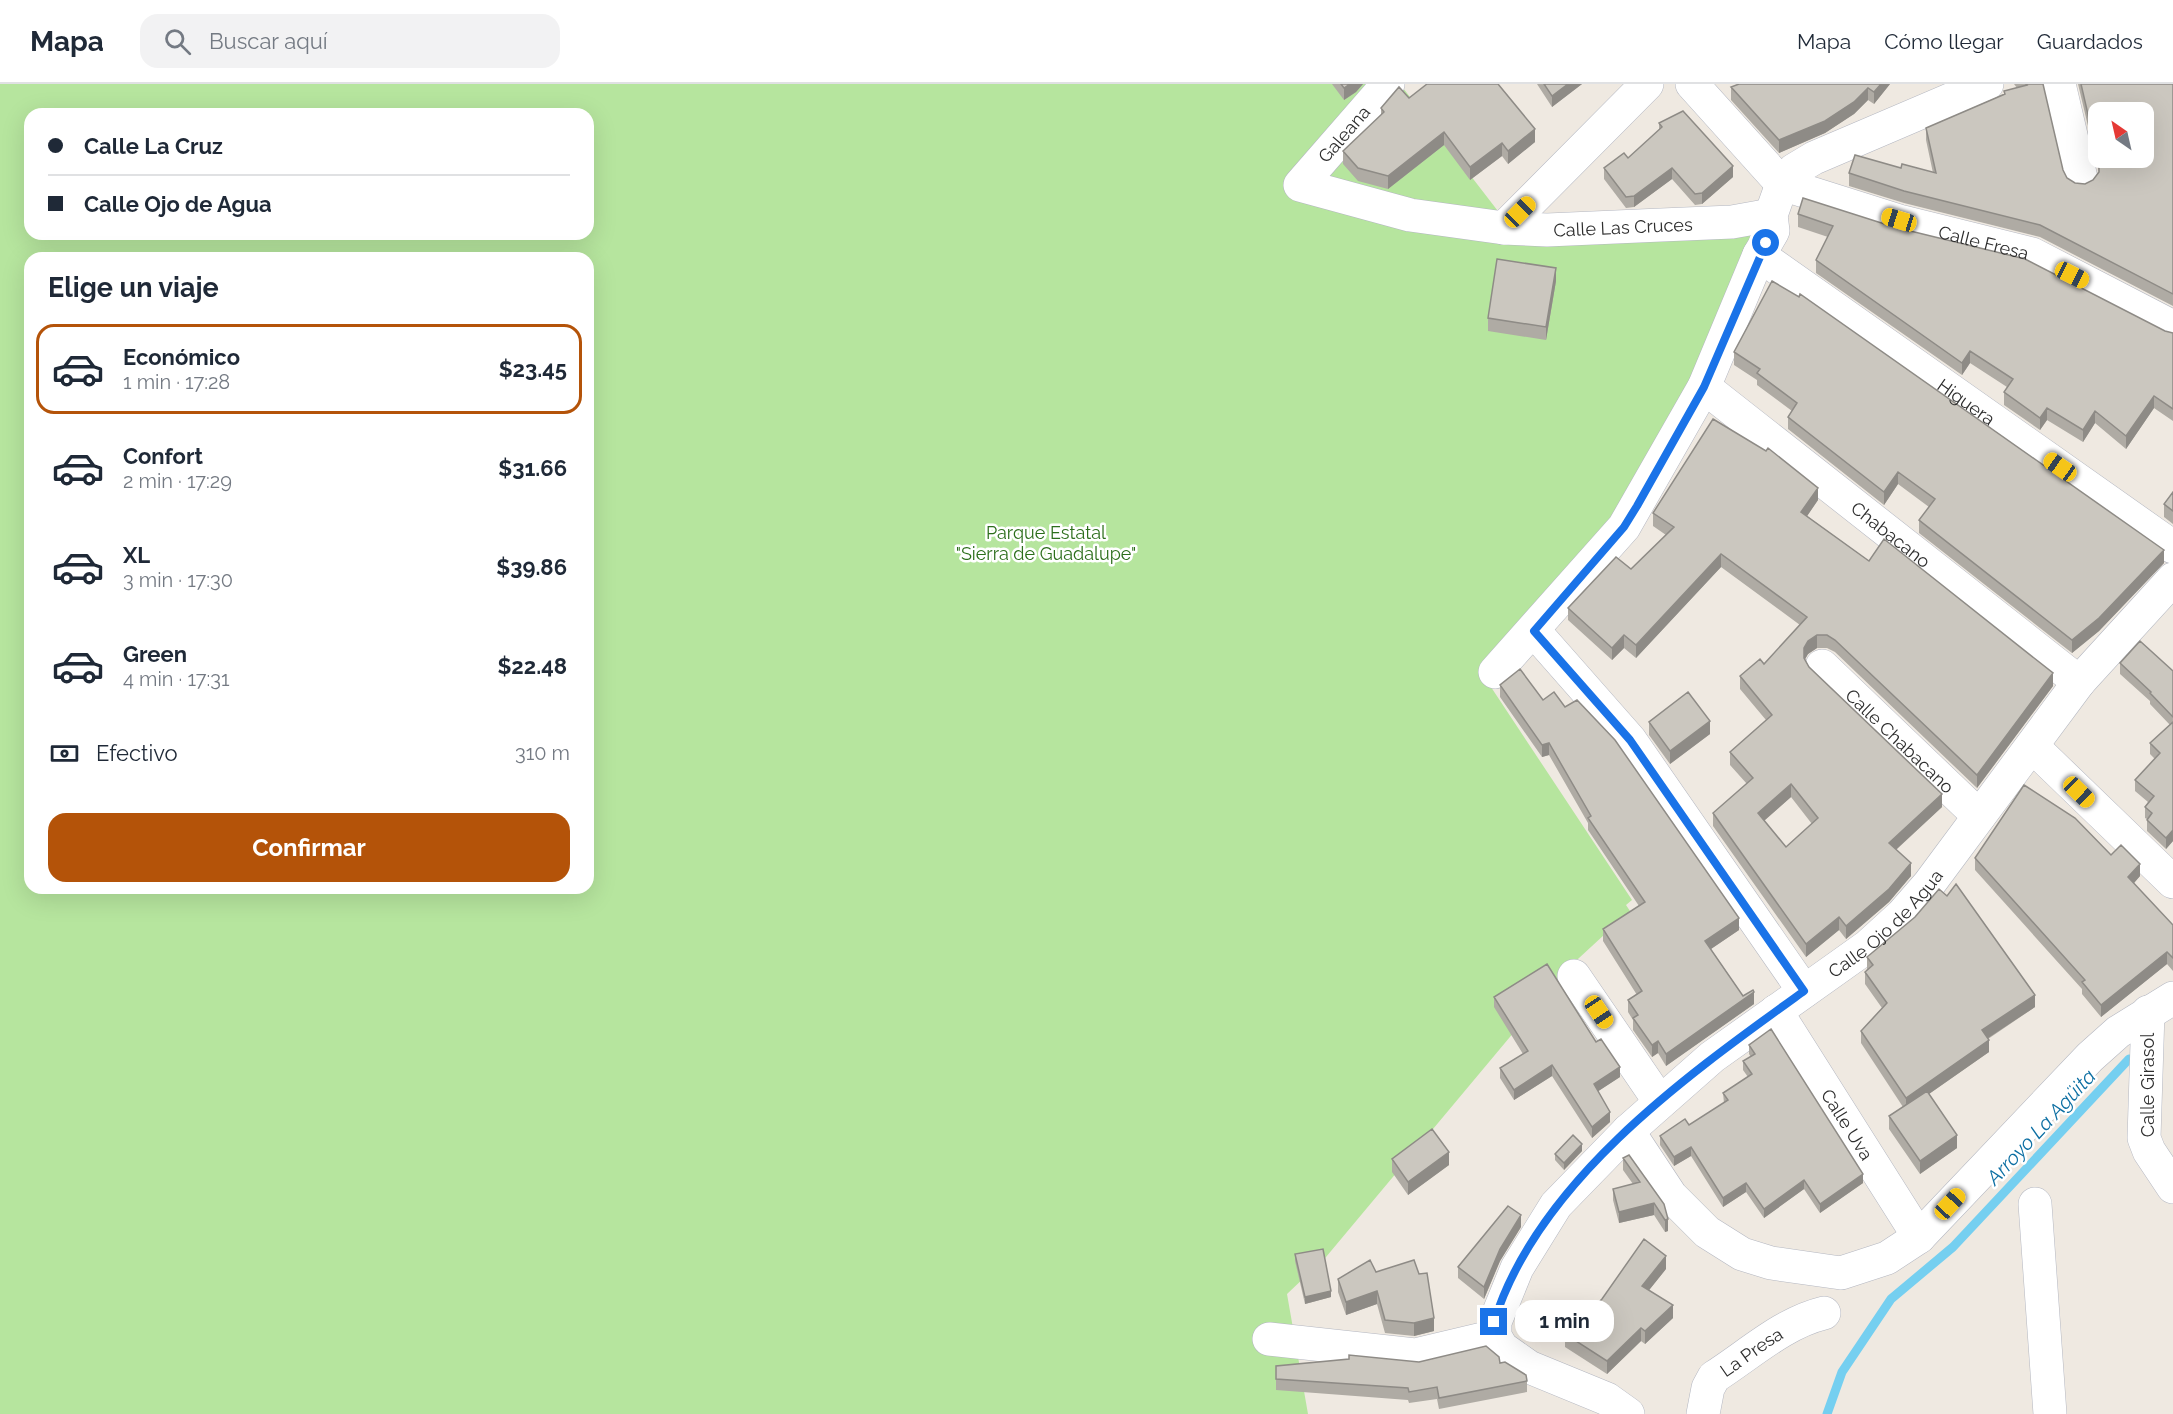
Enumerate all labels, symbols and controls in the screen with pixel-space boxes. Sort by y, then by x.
search box [140,14,560,68]
text: Mapa [30,25,104,58]
icon: search [161,25,194,58]
text: Buscar aquí [209,28,328,54]
text: Mapa [1797,29,1851,54]
text: Cómo llegar [1884,29,2004,54]
text: Guardados [2037,29,2143,54]
street label: Galeana [1314,101,1374,167]
north arrow [2088,102,2154,168]
map controls [2088,102,2154,168]
text: Calle La Cruz [84,133,223,159]
text: Calle Ojo de Agua [84,191,272,217]
car [1501,193,1539,231]
car [1879,206,1919,234]
street label: Calle Las Cruces [1553,213,1693,240]
street label: Calle Fresa [1936,221,2031,263]
route start [1752,229,1779,256]
car [2052,259,2092,291]
text: Elige un viaje [48,272,219,303]
icon: car [51,342,105,396]
text: Económico [123,344,240,370]
text: $23.45 [499,356,567,382]
text: 1 min · 17:28 [123,370,230,394]
street label: Higuera [1934,374,1999,429]
icon: car [51,441,105,495]
text: Confort [123,443,203,469]
car [2040,449,2080,485]
text: $31.66 [498,455,567,481]
text: 2 min · 17:29 [123,469,232,493]
street label: Chabacano [1847,497,1935,572]
park label: Parque Estatal "Sierra de Guadalupe" [956,522,1136,564]
icon: car [51,540,105,594]
text: XL [123,542,150,568]
text: $39.86 [496,554,567,580]
text: 3 min · 17:30 [123,568,233,592]
icon: car [51,639,105,693]
text: Green [123,641,187,667]
text: $22.48 [497,653,567,679]
text: 4 min · 17:31 [123,667,230,691]
street label: Calle Chabacano [1842,684,1959,797]
icon: cash [48,737,81,770]
text: Efectivo [96,740,178,766]
text: 310 m [515,741,570,765]
car [2060,773,2098,811]
button: Confirmar [48,813,570,882]
street label: Calle Ojo de Agua [1824,865,1947,982]
car [1581,992,1617,1032]
street label: Calle Girasol [2137,1033,2158,1137]
water label: Arroyo La Agüita [1981,1064,2101,1190]
street label: Calle Uva [1817,1085,1878,1164]
car [1931,1185,1969,1223]
callout: 1 min [1515,1301,1614,1343]
route end [1480,1308,1507,1335]
text: 1 min [1539,1309,1590,1333]
street label: La Presa [1716,1323,1786,1381]

